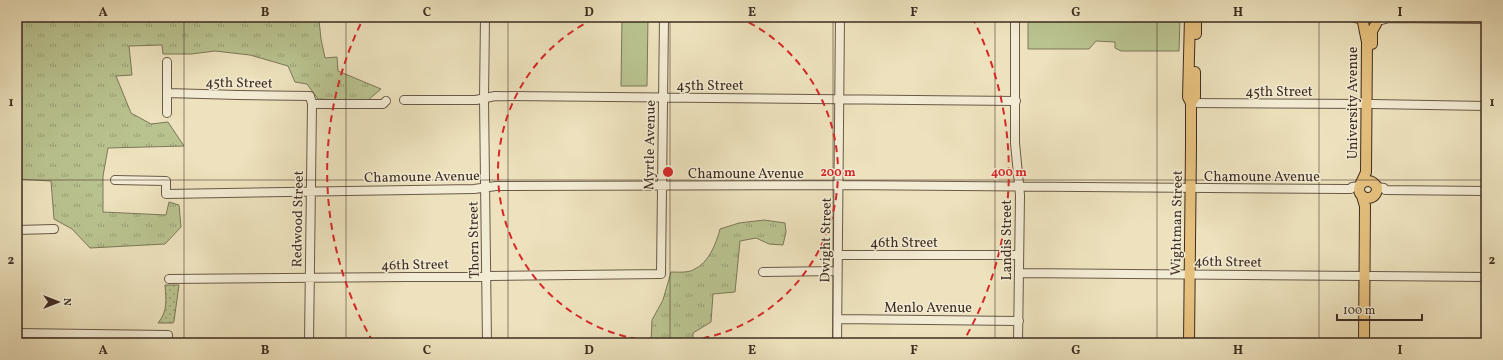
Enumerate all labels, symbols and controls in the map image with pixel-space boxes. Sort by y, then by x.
text: A [98,4,108,22]
text: B [261,4,270,22]
text: C [423,4,431,22]
text: D [584,4,594,22]
text: E [748,4,756,22]
text: F [910,4,918,22]
text: G [1071,4,1081,22]
text: H [1233,4,1243,22]
text: I [1398,4,1403,22]
street label: University Avenue [1344,46,1363,159]
street label: 45th Street [205,73,273,94]
street label: 45th Street [676,77,744,96]
street label: 45th Street [1245,83,1313,102]
text: 1 [8,94,14,112]
text: 1 [1489,94,1495,112]
street label: Myrtle Avenue [640,99,661,190]
centre of rings [661,165,675,179]
street label: Chamoune Avenue [688,165,804,184]
text: 200 m [820,165,856,181]
text: 400 m [991,165,1027,181]
street label: Chamoune Avenue [364,167,480,188]
street label: Chamoune Avenue [1204,168,1320,187]
street label: Redwood Street [288,170,309,268]
street label: Wightman Street [1167,170,1188,276]
street label: Dwight Street [816,197,837,283]
street label: Landis Street [998,200,1017,280]
street label: Thorn Street [464,201,485,279]
street label: 46th Street [870,234,938,253]
text: 2 [8,252,15,270]
street label: 46th Street [1194,252,1262,273]
text: 2 [1489,252,1496,270]
street label: 46th Street [381,255,449,276]
north arrow [38,282,78,322]
scale bar [1337,296,1422,322]
text: N [59,298,74,306]
street label: Menlo Avenue [884,299,972,318]
text: 100 m [1343,303,1376,319]
text: A [98,342,108,360]
text: B [261,342,270,360]
text: C [423,342,431,360]
text: D [584,342,594,360]
text: E [748,342,756,360]
text: F [910,342,918,360]
text: G [1071,342,1081,360]
text: H [1233,342,1243,360]
text: I [1398,342,1403,360]

